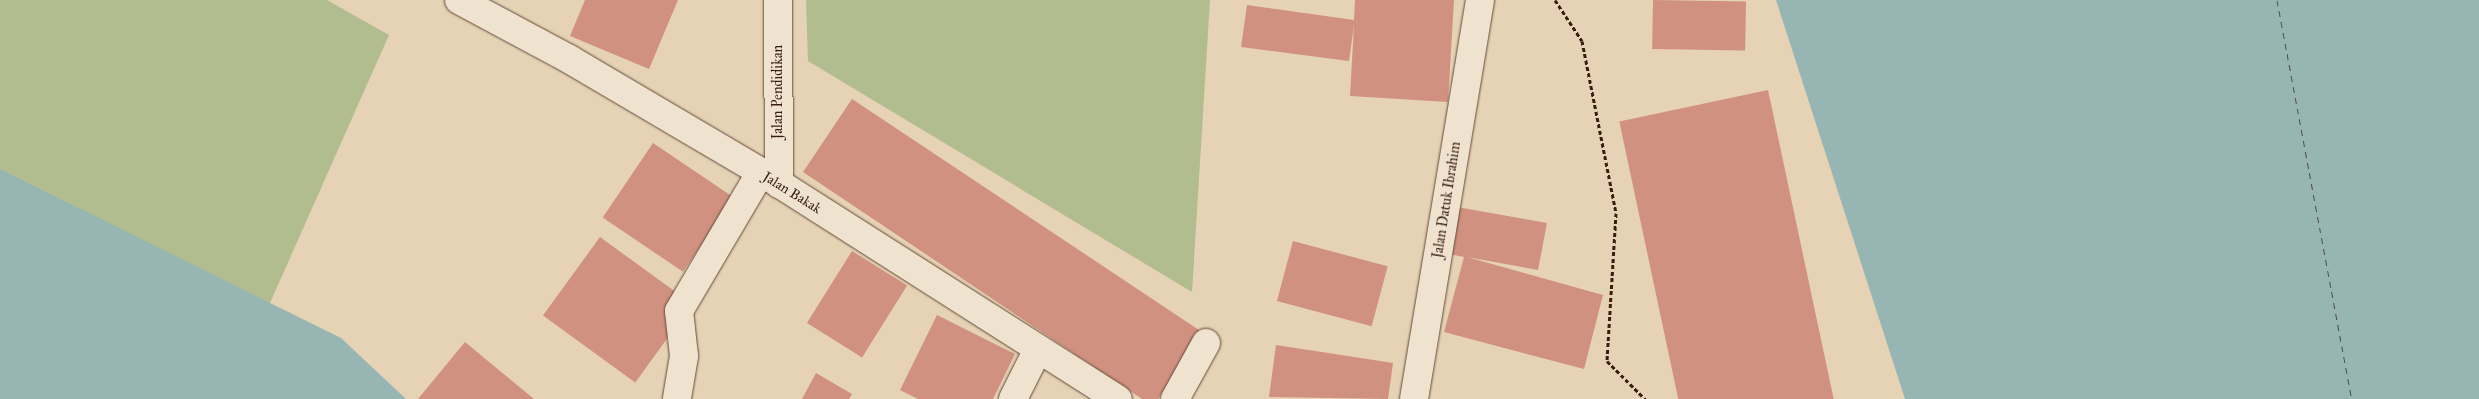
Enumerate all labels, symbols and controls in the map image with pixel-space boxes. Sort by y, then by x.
street label: Jalan Pendidikan [770,45,786,139]
street label: Jalan Datuk Ibrahim [1429,141,1465,259]
street label: Jalan Bakak [760,168,824,218]

